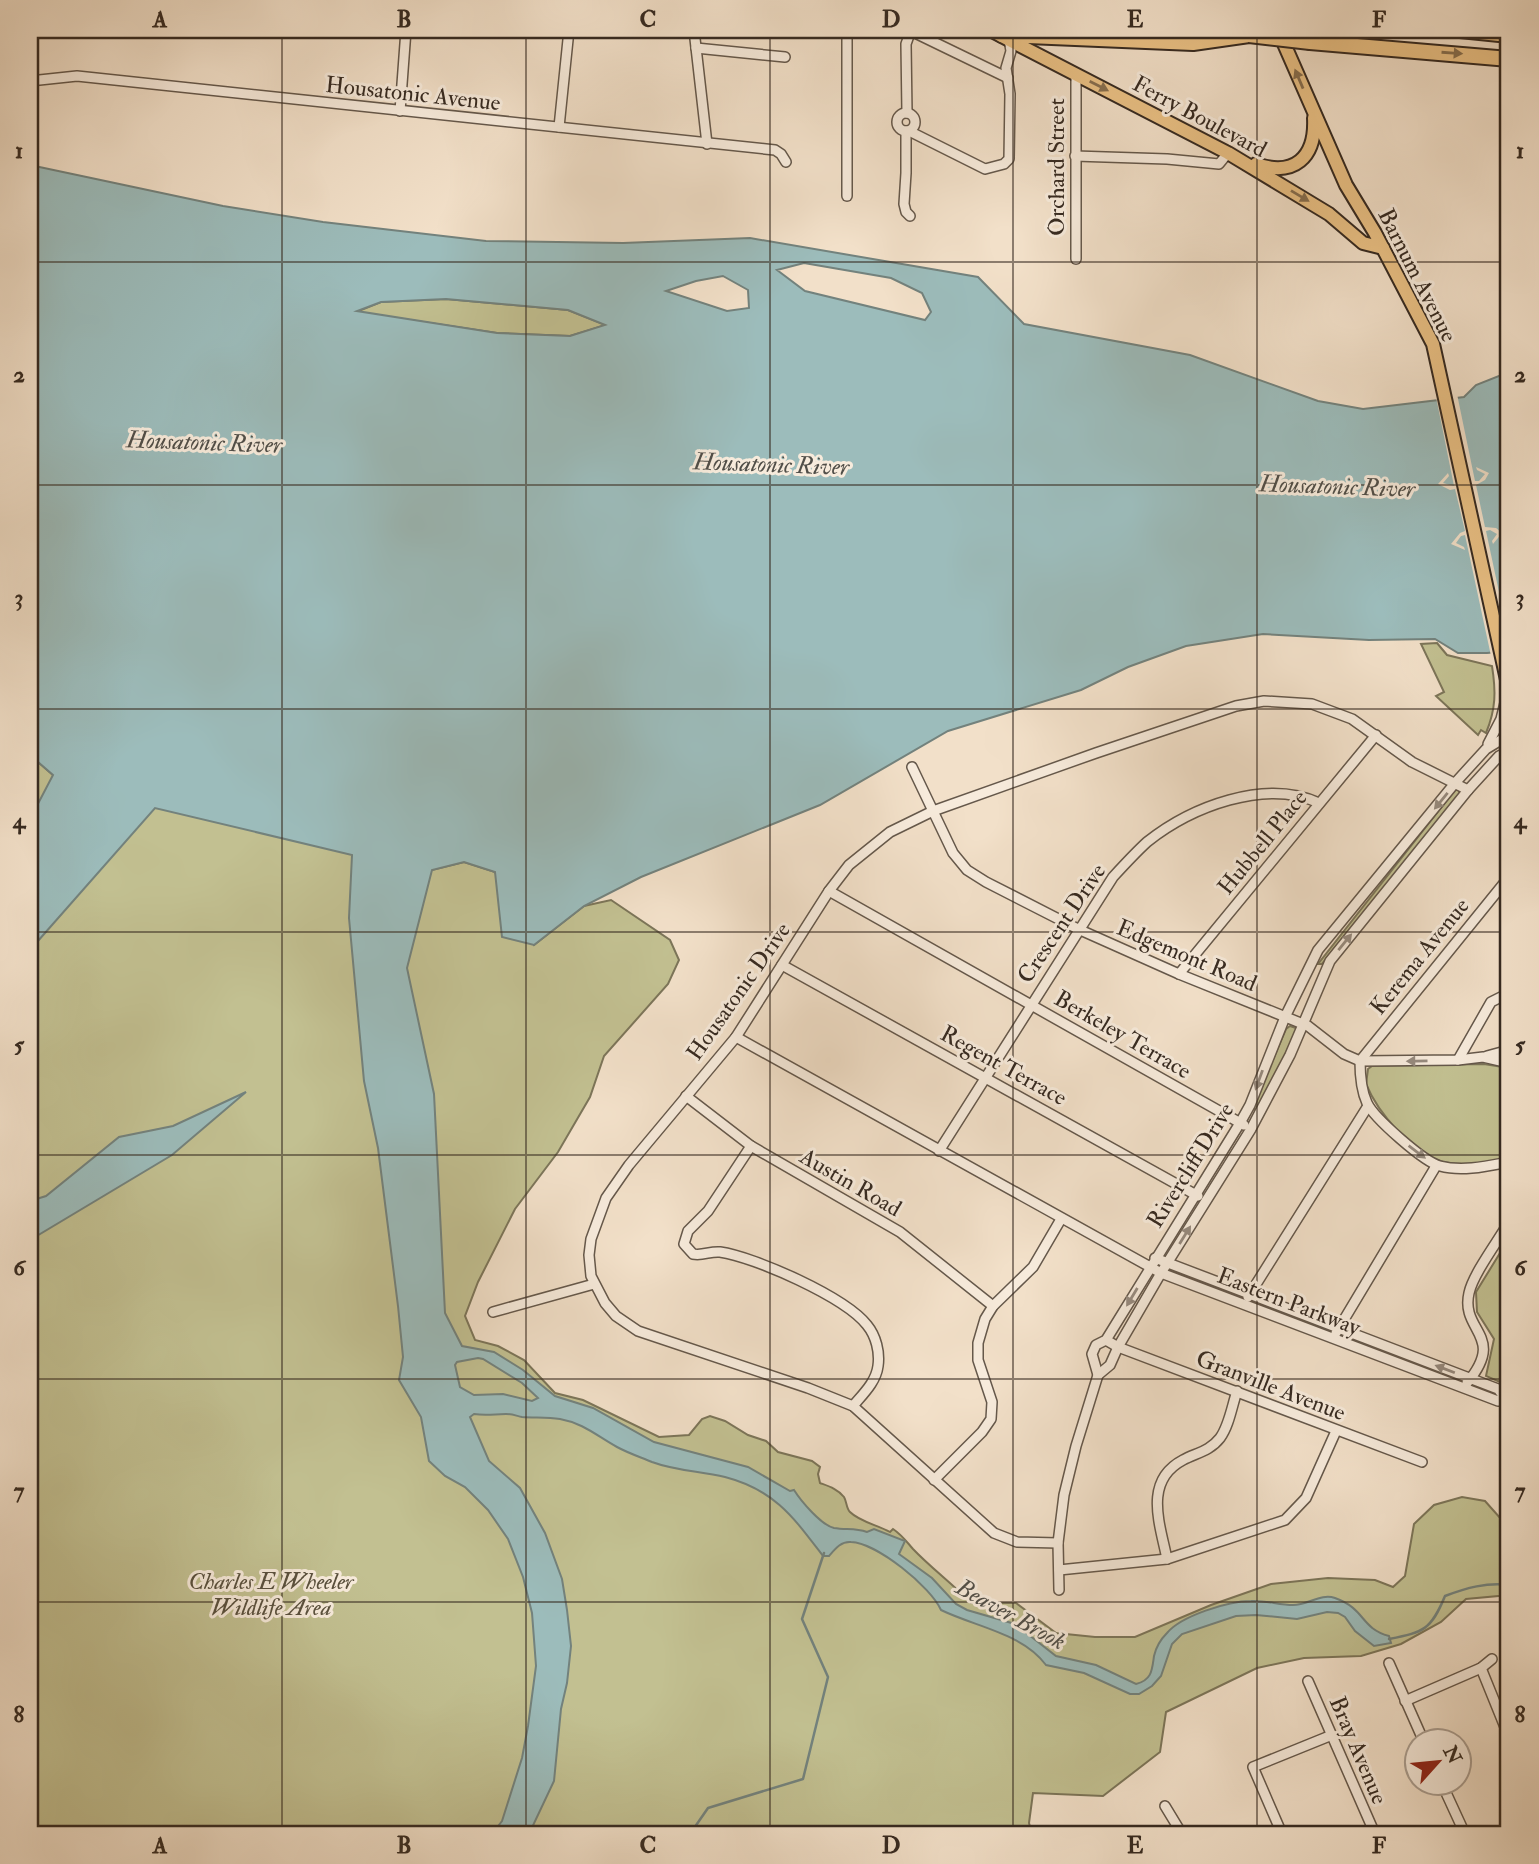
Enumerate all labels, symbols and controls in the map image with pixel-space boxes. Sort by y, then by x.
text: A [152,5,168,34]
text: B [396,5,412,34]
text: C [640,5,656,34]
text: D [882,5,900,34]
text: E [1127,5,1144,34]
text: F [1372,5,1387,34]
one-way arrow [1441,48,1463,59]
street label: Ferry Boulevard [1128,69,1272,164]
one-way arrow [1293,69,1305,89]
street label: Housatonic Avenue [324,70,502,117]
one-way arrow [1089,80,1109,92]
street label: Orchard Street [1042,98,1071,236]
text: 1 [15,136,23,165]
text: 1 [1516,136,1524,165]
one-way arrow [1291,190,1310,202]
street label: Barnum Avenue [1372,204,1464,347]
text: 2 [13,360,25,389]
text: 2 [1514,360,1526,389]
water label: Housatonic River [125,424,283,461]
water label: Housatonic River [692,446,850,483]
water label: Housatonic River [1258,468,1416,505]
text: 3 [15,583,23,612]
text: 3 [1516,583,1524,612]
street label: Hubbell Place [1211,784,1314,901]
one-way arrow [1434,792,1449,809]
text: 4 [12,806,27,835]
text: 4 [1513,806,1528,835]
street label: Crescent Drive [1011,858,1112,989]
street label: Kerema Avenue [1363,892,1476,1021]
street label: Edgemont Road [1112,913,1261,998]
street label: Housatonic Drive [680,916,797,1066]
one-way arrow [1338,934,1353,952]
street label: Berkeley Terrace [1049,984,1197,1085]
street label: Regent Terrace [935,1019,1072,1112]
text: 5 [14,1030,25,1059]
text: 5 [1515,1030,1526,1059]
one-way arrow [1406,1055,1428,1067]
one-way arrow [1253,1069,1264,1090]
street label: Rivercliff Drive [1140,1097,1241,1233]
street label: Austin Road [794,1141,907,1223]
one-way arrow [1408,1145,1426,1160]
one-way arrow [1178,1225,1191,1244]
text: 6 [13,1253,27,1282]
text: 6 [1514,1253,1528,1282]
street label: Eastern Parkway [1213,1261,1365,1342]
one-way arrow [1125,1287,1138,1306]
street label: Granville Avenue [1192,1344,1350,1427]
one-way arrow [1434,1364,1455,1375]
text: 7 [14,1476,25,1505]
text: 7 [1515,1476,1526,1505]
park label: Charles E Wheeler Wildlife Area [189,1567,355,1622]
water label: Beaver Brook [950,1571,1071,1657]
street label: Bray Avenue [1323,1692,1394,1809]
text: 8 [14,1700,25,1729]
text: 8 [1515,1700,1526,1729]
north arrow [1402,1728,1472,1798]
text: N [1437,1741,1467,1769]
text: A [152,1831,168,1860]
text: B [396,1831,412,1860]
text: C [640,1831,656,1860]
text: D [882,1831,900,1860]
text: E [1127,1831,1144,1860]
text: F [1372,1831,1387,1860]

